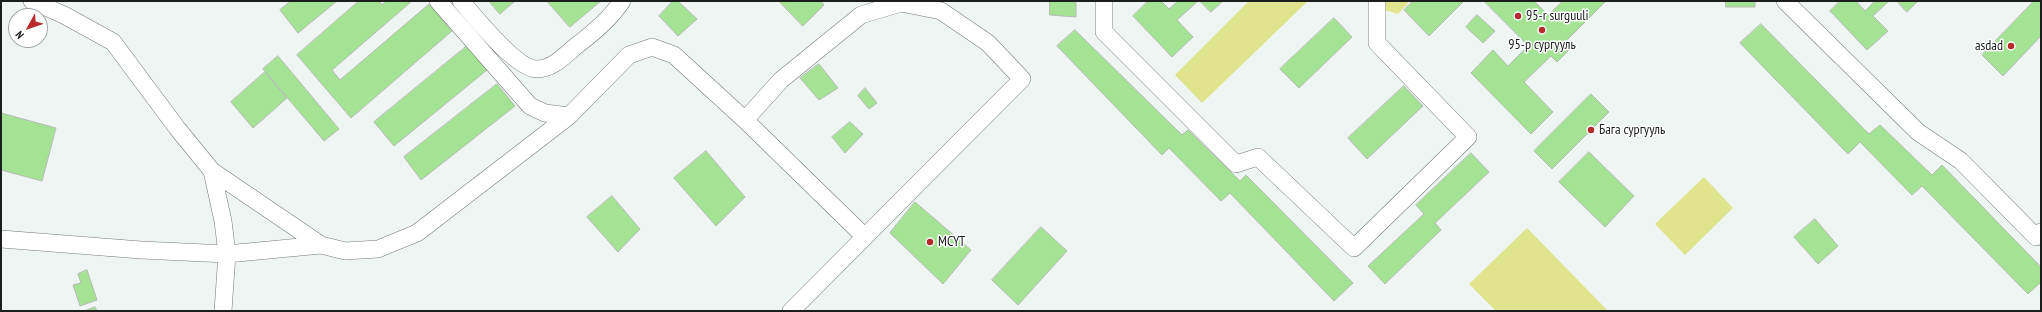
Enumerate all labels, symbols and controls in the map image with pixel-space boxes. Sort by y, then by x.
north arrow [8,8,48,48]
place label: 95-r surguuli [1526,8,1589,24]
marker: 95-r surguuli [1513,11,1523,21]
marker: 95-р сургууль [1537,25,1547,35]
text: N [12,28,27,42]
place label: 95-р сургууль [1508,37,1576,53]
place label: asdad [1975,38,2003,54]
marker: asdad [2006,41,2016,51]
place label: Бага сургууль [1599,122,1665,138]
marker: Бага сургууль [1586,125,1596,135]
place label: МСҮТ [938,234,965,250]
marker: МСҮТ [925,237,935,247]

